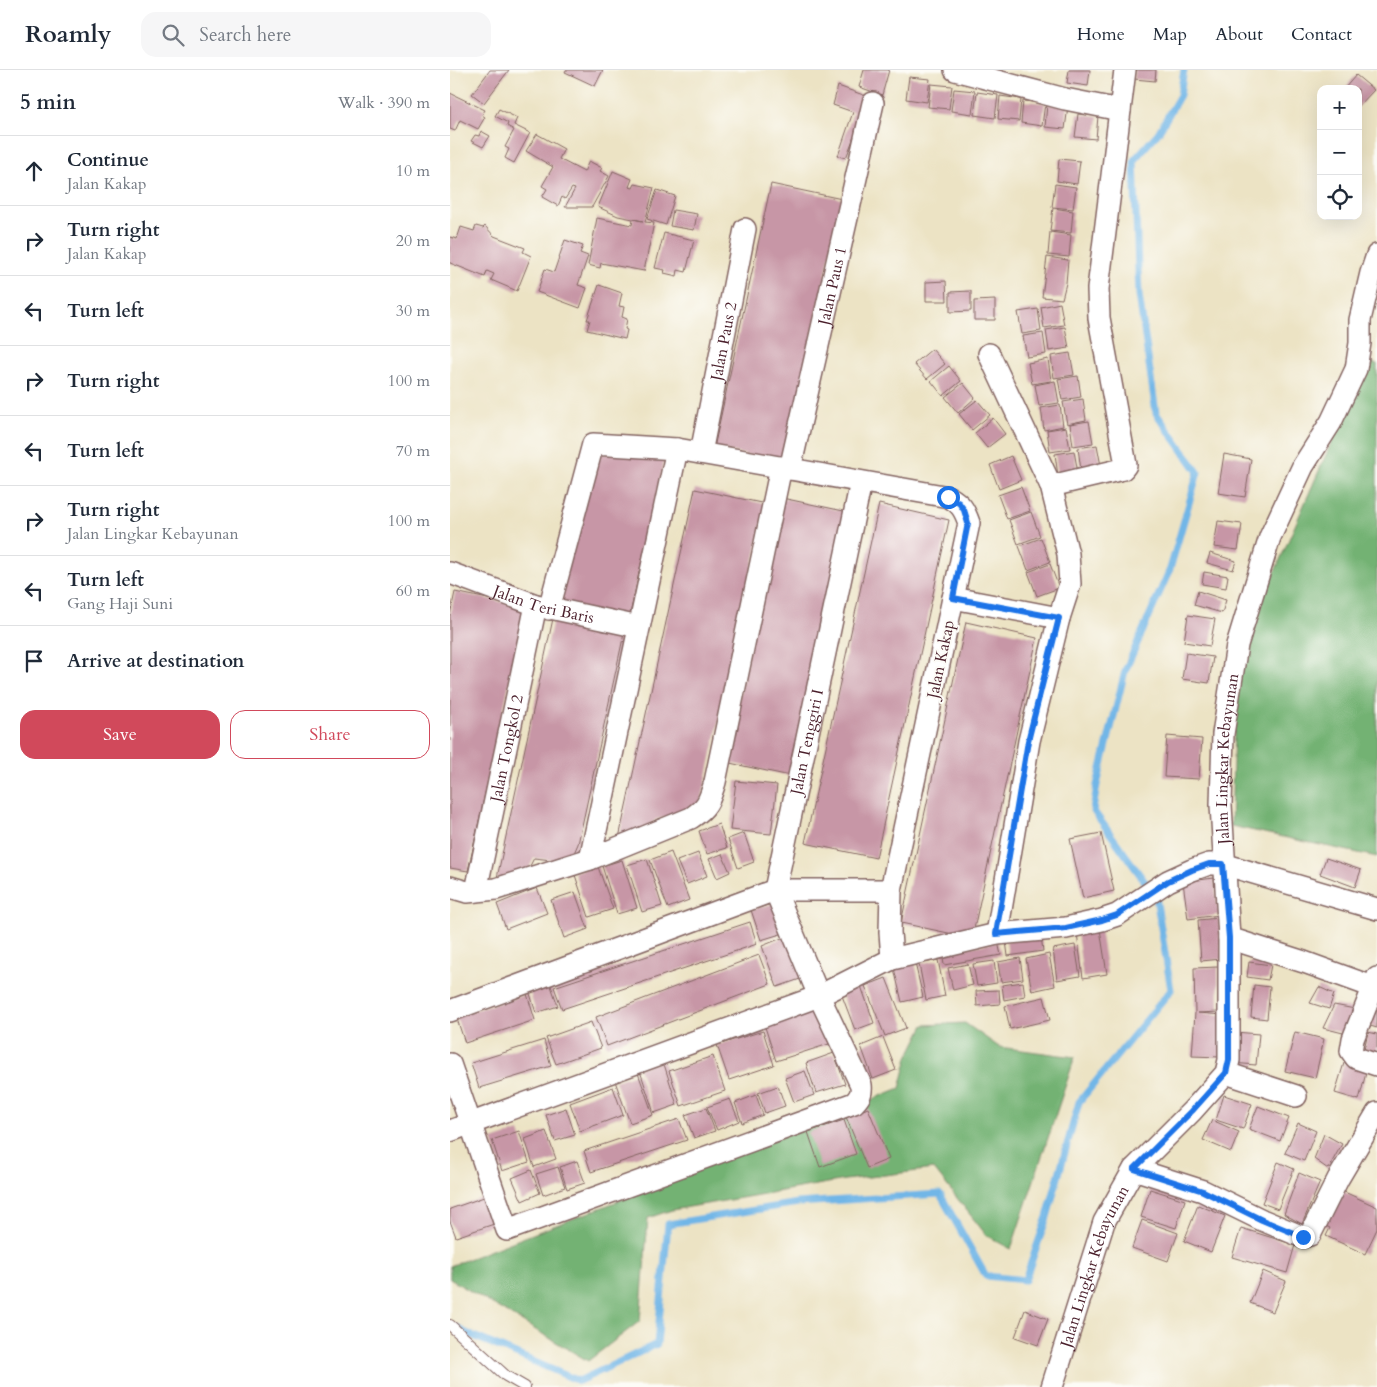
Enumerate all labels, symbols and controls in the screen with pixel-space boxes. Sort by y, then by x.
search box [141,12,491,57]
text: Roamly [25,18,111,51]
icon: search [159,21,187,49]
text: Search here [199,22,291,48]
text: Home [1077,22,1125,47]
text: Map [1153,22,1187,47]
text: About [1215,22,1263,47]
text: Contact [1291,22,1352,47]
map controls [1317,85,1362,220]
button: + [1317,85,1362,130]
text: 5 min [20,88,76,117]
text: Walk · 390 m [338,92,430,114]
button: − [1317,130,1362,175]
text: Continue [67,147,149,173]
icon: ahead [20,157,48,185]
text: 10 m [396,160,430,182]
text: Jalan Kakap [67,173,147,195]
button: locate [1317,175,1362,220]
text: Turn right [67,217,159,243]
icon: right [20,227,48,255]
text: 20 m [396,230,430,252]
text: Jalan Kakap [67,243,147,265]
street label: Jalan Paus 1 [813,245,852,329]
icon: left [20,297,48,325]
text: Turn left [67,298,144,324]
text: 30 m [396,300,430,322]
street label: Jalan Paus 2 [705,300,742,385]
icon: right [20,367,48,395]
text: Turn right [67,368,159,394]
text: 100 m [388,370,430,392]
icon: left [20,437,48,465]
text: Turn left [67,438,144,464]
text: 70 m [396,440,430,462]
route start [937,486,960,509]
text: Turn right [67,497,159,523]
icon: right [20,507,48,535]
text: 100 m [388,510,430,532]
text: Jalan Lingkar Kebayunan [67,523,239,545]
text: Turn left [67,567,144,593]
icon: left [20,577,48,605]
street label: Jalan Teri Baris [488,579,596,629]
text: 60 m [396,580,430,602]
text: Gang Haji Suni [67,593,173,615]
street label: Jalan Kakap [922,618,960,702]
icon: arrive [20,647,48,675]
text: Arrive at destination [67,648,244,674]
street label: Jalan Lingkar Kebayunan [1211,672,1244,847]
street label: Jalan Tenggiri I [785,687,829,799]
street label: Jalan Tongkol 2 [485,693,529,806]
button: Save [20,710,220,759]
button: Share [230,710,430,759]
street label: Jalan Lingkar Kebayunan [1055,1182,1135,1352]
route end [1292,1226,1315,1249]

